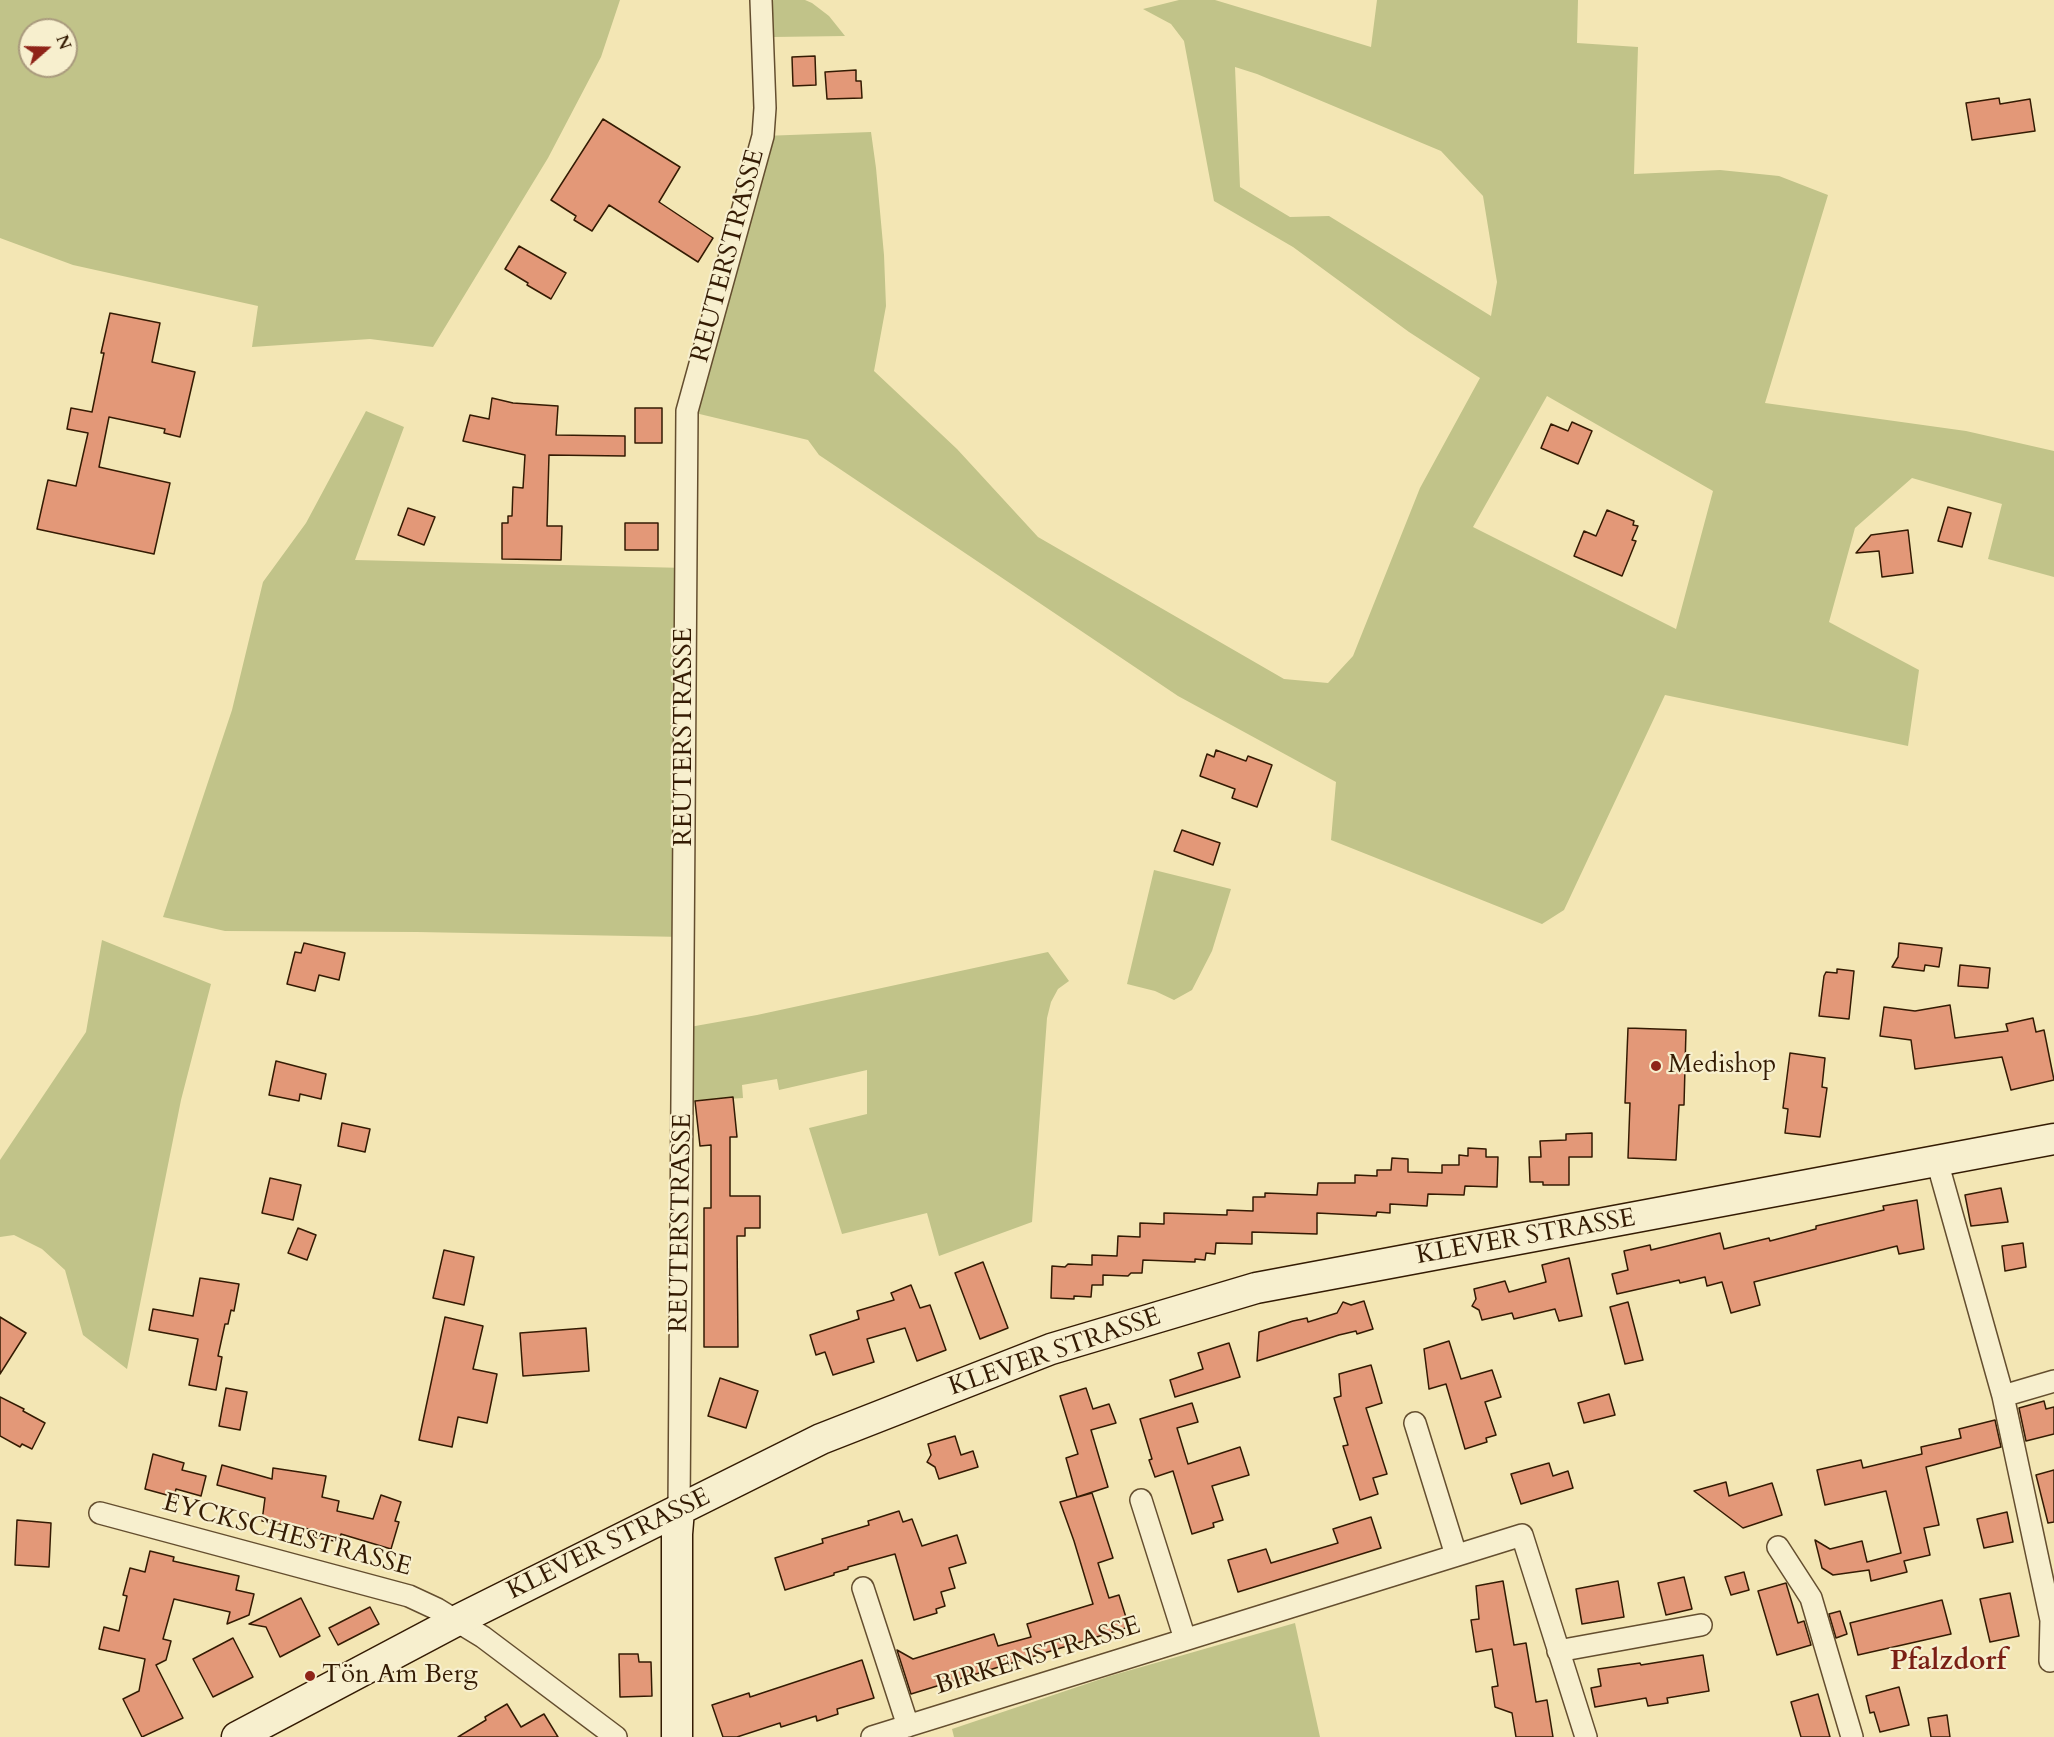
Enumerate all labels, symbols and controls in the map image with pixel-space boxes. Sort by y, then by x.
north arrow [18,18,78,78]
text: N [50,32,76,53]
street label: REUTERSTRASSE [686,146,772,366]
street label: REUTERSTRASSE [669,627,701,847]
place label: Medishop [1668,1050,1776,1082]
marker: Medishop [1649,1059,1663,1073]
street label: REUTERSTRASSE [664,1113,700,1333]
street label: KLEVER STRASSE [1414,1203,1638,1273]
street label: KLEVER STRASSE [945,1302,1165,1404]
street label: KLEVER STRASSE [502,1482,716,1608]
street label: EYCKSCHESTRASSE [159,1488,415,1584]
street label: BIRKENSTRASSE [932,1611,1144,1703]
district label: Pfalzdorf [1890,1646,2006,1680]
place label: Tön Am Berg [322,1660,478,1692]
marker: Tön Am Berg [303,1669,317,1683]

